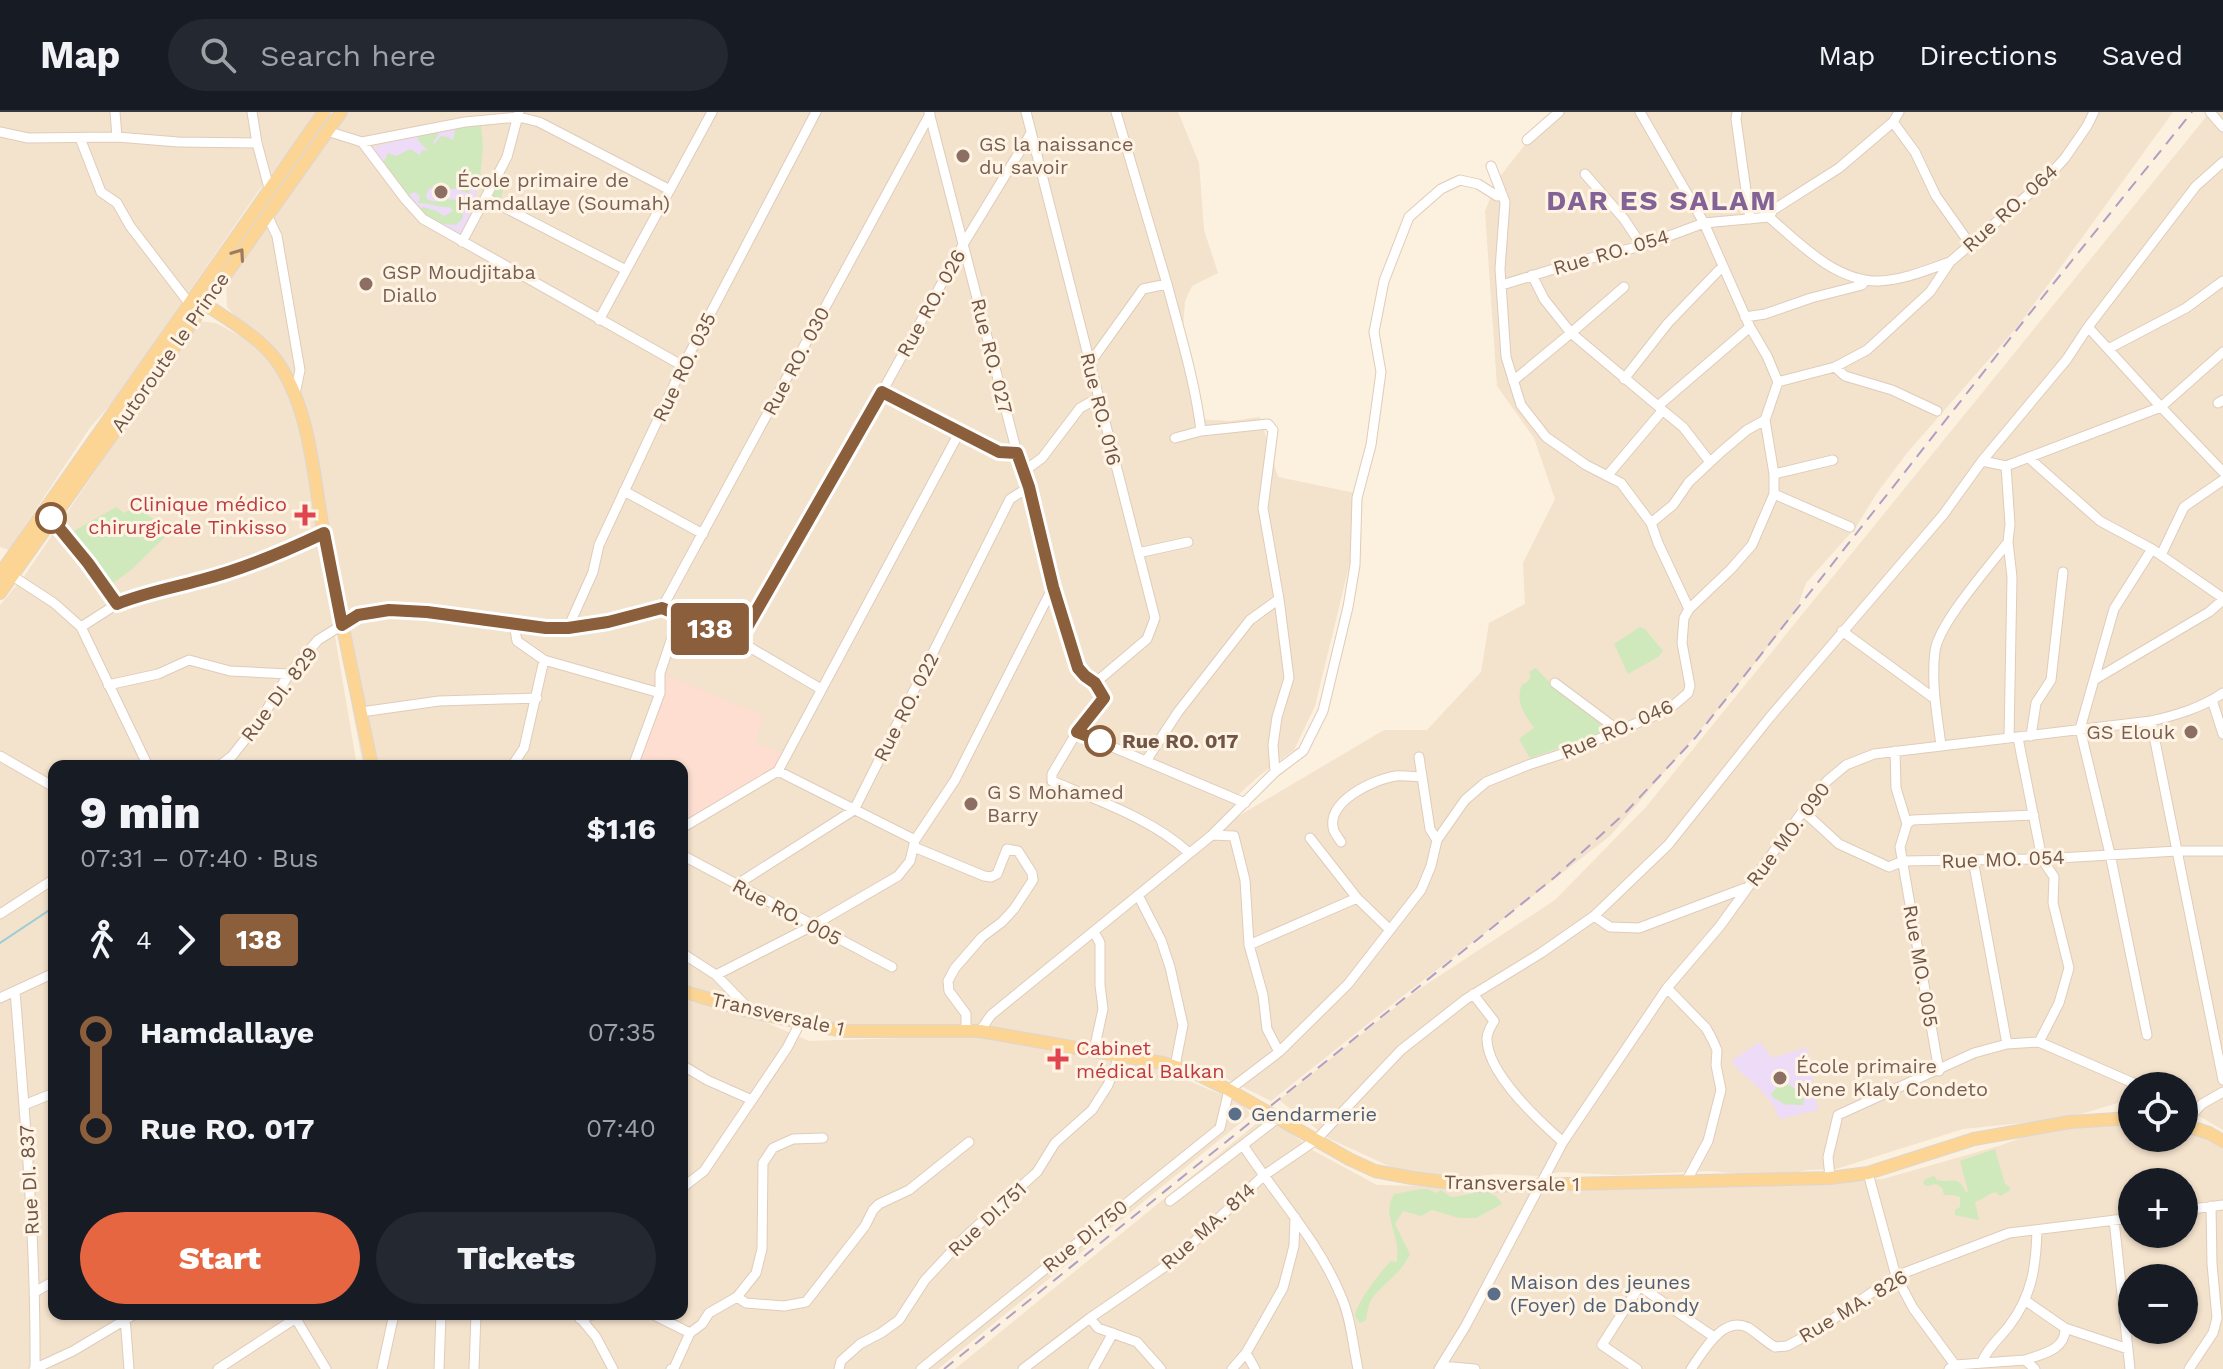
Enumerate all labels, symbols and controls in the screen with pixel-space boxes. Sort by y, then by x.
search box [168,19,728,91]
text: Map [40,33,120,77]
icon: search [196,33,240,77]
text: Search here [260,38,436,73]
text: Map [1818,39,1875,72]
text: Directions [1919,39,2058,72]
text: Saved [2102,39,2183,72]
place label: GS la naissance du savoir [979,132,1133,179]
marker: GS la naissance du savoir [954,147,972,165]
street label: Rue RO. 064 [1957,159,2063,257]
place label: École primaire de Hamdallaye (Soumah) [457,168,670,215]
marker: École primaire de Hamdallaye (Soumah) [432,183,450,201]
district label: DAR ES SALAM [1546,184,1778,217]
street label: Rue RO. 054 [1550,224,1672,280]
street label: Rue RO. 026 [891,245,971,361]
one-way arrow [229,249,244,263]
place label: GSP Moudjitaba Diallo [382,260,536,307]
street label: Autoroute le Prince [106,267,234,437]
marker: GSP Moudjitaba Diallo [357,275,375,293]
street label: Rue RO. 027 [966,296,1018,416]
street label: Rue RO. 030 [757,303,835,419]
street label: Rue RO. 035 [647,308,721,426]
street label: Rue RO. 016 [1075,350,1127,468]
place label: Clinique médico chirurgicale Tinkisso [88,492,287,539]
unlabelled marker [36,503,66,533]
marker: Clinique médico chirurgicale Tinkisso [294,504,316,526]
line badge: 138 [664,603,756,655]
text: 138 [687,612,733,645]
street label: Rue DI. 829 [236,642,322,746]
street label: Rue RO. 022 [868,648,944,766]
street label: Rue RO. 046 [1557,694,1677,764]
place label: GS Elouk [2086,720,2175,744]
marker: GS Elouk [2182,723,2200,741]
marker: Rue RO. 017 [1085,726,1115,756]
place label: Rue RO. 017 [1122,729,1238,753]
street label: Rue MO. 090 [1741,777,1835,891]
place label: G S Mohamed Barry [987,780,1124,827]
text: 9 min [80,787,201,839]
marker: G S Mohamed Barry [962,795,980,813]
text: $1.16 [587,811,656,846]
text: 07:31 – 07:40 · Bus [80,843,319,873]
street label: Rue MO. 054 [1941,845,2065,873]
street label: Rue RO. 005 [728,873,846,951]
street label: Rue MO. 005 [1898,903,1944,1029]
icon: walk [80,918,124,962]
icon: forward [164,918,208,962]
text: 138 [236,923,282,956]
text: 4 [136,925,152,955]
street label: Transversale 1 [709,987,847,1041]
text: Hamdallaye [140,1015,314,1050]
text: 07:35 [588,1017,656,1047]
place label: Cabinet médical Balkan [1076,1036,1225,1083]
marker: Cabinet médical Balkan [1047,1048,1069,1070]
place label: École primaire Nene Klaly Condeto [1796,1054,1988,1101]
marker: École primaire Nene Klaly Condeto [1771,1069,1789,1087]
map controls [2118,1072,2198,1344]
button: locate [2118,1072,2198,1152]
place label: Gendarmerie [1251,1102,1377,1126]
marker: Gendarmerie [1226,1105,1244,1123]
text: Rue RO. 017 [140,1111,315,1146]
text: 07:40 [586,1113,656,1143]
street label: Rue DI. 837 [14,1124,44,1236]
button: + [2118,1168,2198,1248]
street label: Transversale 1 [1444,1170,1580,1196]
street label: Rue DI.751 [943,1177,1031,1261]
street label: Rue MA. 814 [1156,1177,1260,1275]
street label: Rue DI.750 [1037,1194,1133,1278]
button: Start [80,1212,360,1304]
button: Tickets [376,1212,656,1304]
street label: Rue MA. 826 [1794,1264,1912,1348]
button: − [2118,1264,2198,1344]
place label: Maison des jeunes (Foyer) de Dabondy [1510,1270,1700,1317]
marker: Maison des jeunes (Foyer) de Dabondy [1485,1285,1503,1303]

